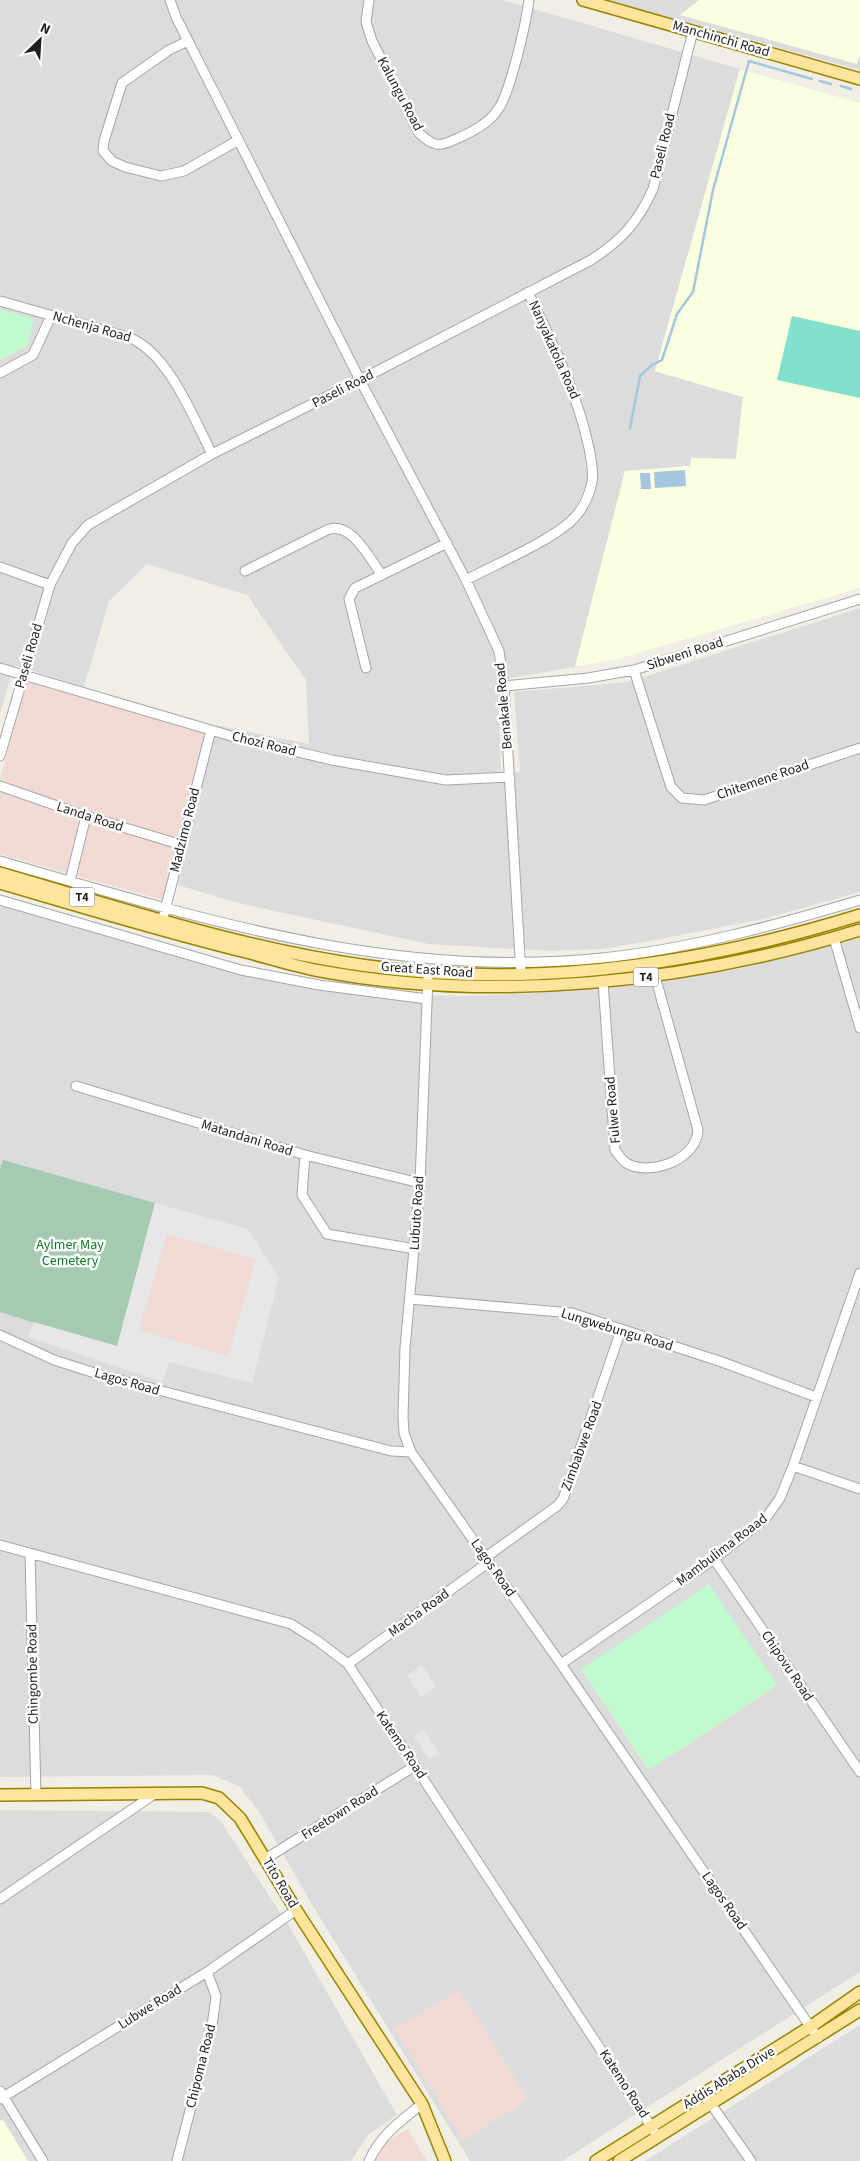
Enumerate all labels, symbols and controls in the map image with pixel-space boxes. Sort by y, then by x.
north arrow [15,15,65,65]
street label: Manchinchi Road [670,16,772,62]
text: N [37,18,54,40]
street label: Kalungu Road [372,53,428,135]
street label: Paseli Road [645,111,681,181]
street label: Nanyakatola Road [523,297,585,403]
street label: Nchenja Road [50,306,134,348]
street label: Paseli Road [309,365,377,413]
street label: Paseli Road [10,621,48,691]
street label: Sibweni Road [644,632,726,676]
street label: Benakale Road [490,662,518,750]
street label: Chozi Road [230,726,298,762]
street label: Chitemene Road [714,755,812,805]
street label: Madzimo Road [165,786,205,874]
street label: Landa Road [54,797,126,837]
road number: T4 [70,888,94,906]
street label: Great East Road [380,957,474,983]
road number: T4 [634,968,658,986]
street label: Fulwe Road [600,1075,626,1145]
street label: Matandani Road [199,1115,295,1161]
street label: Lubuto Road [404,1175,430,1251]
park label: Aylmer May Cemetery [36,1235,104,1271]
street label: Lungwebungu Road [558,1303,676,1357]
street label: Lagos Road [92,1363,162,1401]
street label: Zimbabwe Road [556,1398,608,1494]
street label: Mambulima Roaad [672,1509,772,1591]
street label: Lagos Road [466,1535,520,1601]
street label: Macha Road [384,1584,454,1642]
street label: Chingombe Road [22,1624,44,1724]
street label: Chipovu Road [756,1627,818,1705]
street label: Katemo Road [371,1707,431,1783]
street label: Freetown Road [297,1781,383,1845]
street label: Tito Road [257,1854,303,1912]
street label: Lagos Road [697,1868,751,1934]
street label: Lubwe Road [114,1980,186,2034]
street label: Chipoma Road [181,2022,221,2110]
street label: Addis Ababa Drive [679,2042,779,2114]
street label: Katemo Road [594,2046,654,2122]

